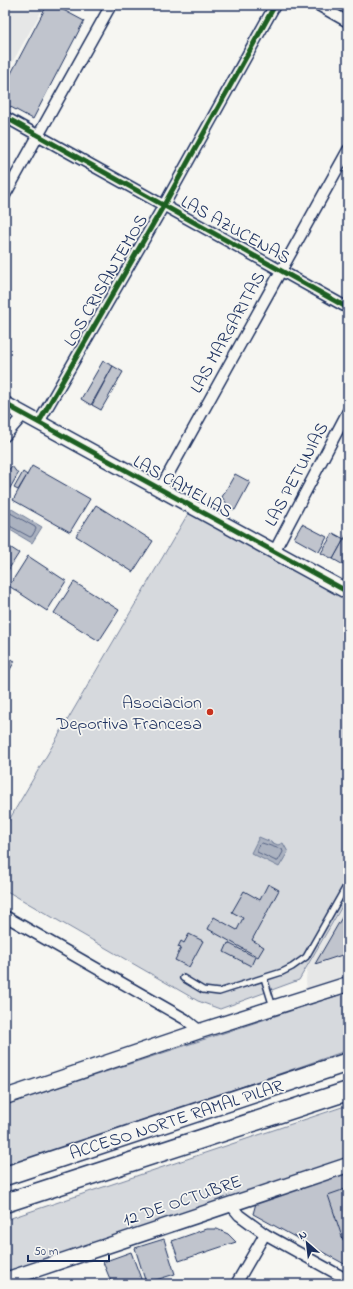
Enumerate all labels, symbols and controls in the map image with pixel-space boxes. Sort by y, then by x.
street label: LAS AZUCENAS [175,190,295,272]
street label: LOS CRISANTEMOS [58,210,155,352]
street label: LAS MARGARITAS [185,267,273,399]
street label: LAS PETUNIAS [259,418,336,532]
street label: LAS CAMELIAS [128,450,237,526]
place label: Asociacion Deportiva Francesa [55,691,202,738]
marker: Asociacion Deportiva Francesa [205,707,215,717]
street label: ACCESO NORTE RAMAL PILAR [66,1074,287,1168]
street label: 12 DE OCTUBRE [120,1169,246,1234]
north arrow [287,1223,327,1263]
text: N [296,1226,310,1244]
scale bar [28,1237,109,1263]
text: 50 m [34,1243,58,1261]

